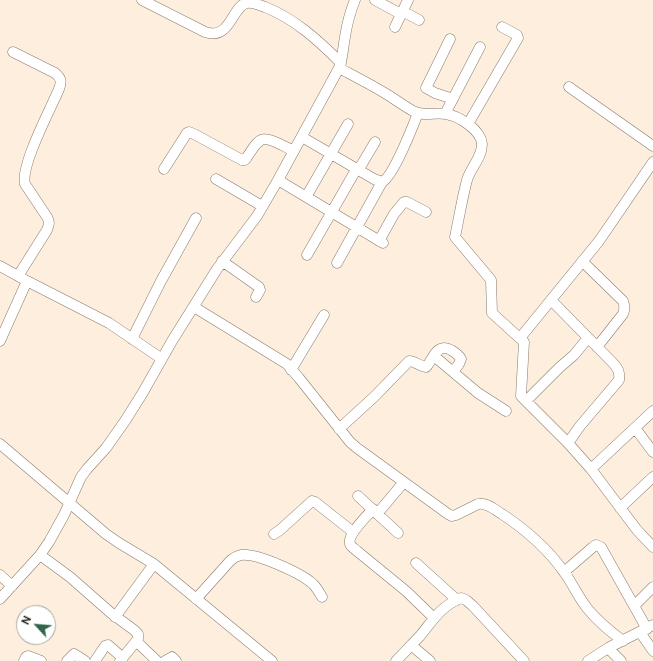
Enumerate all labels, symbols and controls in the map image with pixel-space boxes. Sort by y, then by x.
north arrow [16,605,56,645]
text: N [18,614,34,627]

